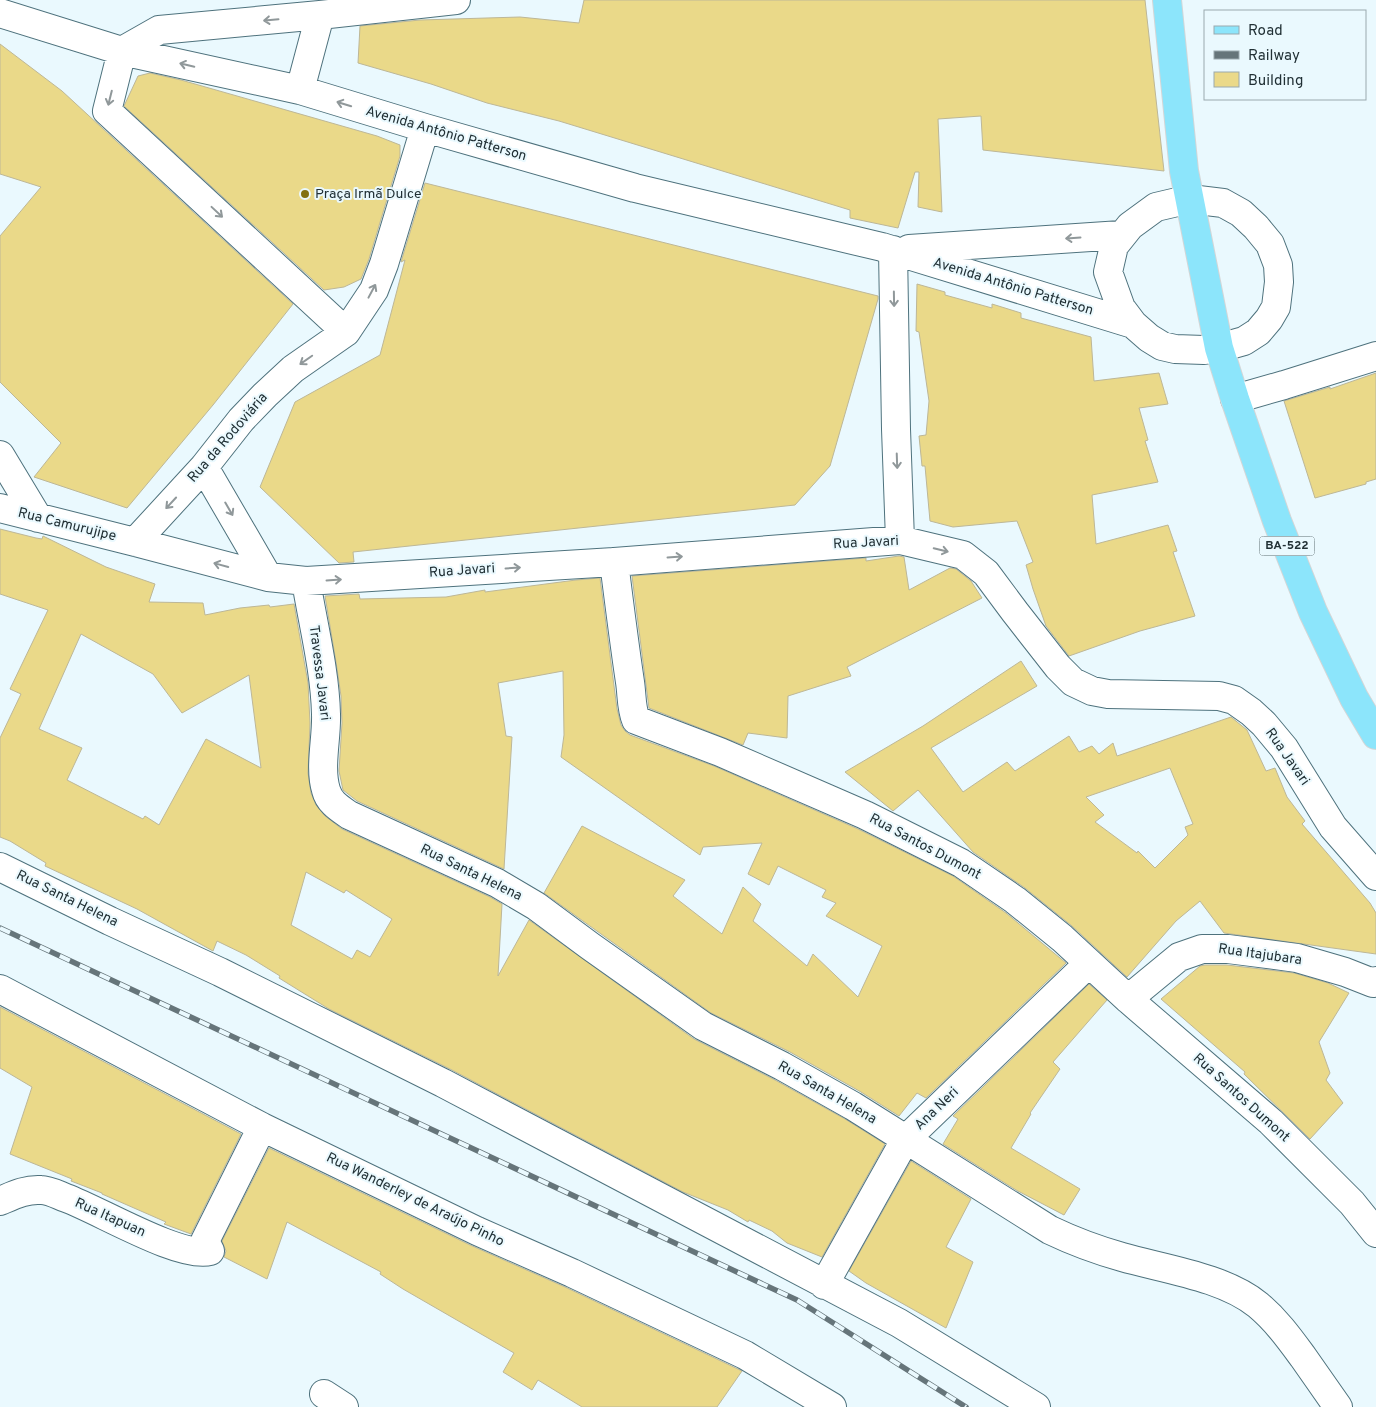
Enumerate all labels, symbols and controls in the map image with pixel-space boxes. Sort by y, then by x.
legend [1204,10,1366,100]
one-way arrow [263,15,279,24]
text: Road [1248,22,1283,41]
text: Railway [1248,47,1300,66]
one-way arrow [179,60,195,69]
text: Building [1248,72,1303,91]
one-way arrow [105,89,114,105]
one-way arrow [337,98,353,108]
street label: Avenida Antônio Patterson [364,103,528,165]
place label: Praça Irmã Dulce [315,186,422,203]
marker: Praça Irmã Dulce [299,188,311,200]
one-way arrow [210,206,223,218]
one-way arrow [1065,234,1081,243]
street label: Avenida Antônio Patterson [931,254,1095,320]
one-way arrow [368,284,377,299]
one-way arrow [889,290,899,307]
one-way arrow [299,355,313,365]
street label: Rua da Rodoviária [184,390,272,486]
one-way arrow [893,453,902,469]
one-way arrow [165,496,177,509]
one-way arrow [224,501,234,516]
street label: Rua Camurujipe [16,505,118,545]
street label: Rua Javari [833,533,899,553]
road number: BA-522 [1260,536,1314,556]
one-way arrow [933,546,949,555]
one-way arrow [667,552,683,562]
one-way arrow [213,560,229,569]
street label: Rua Javari [428,560,496,582]
one-way arrow [505,564,521,573]
one-way arrow [325,575,341,584]
street label: Travessa Javari [305,624,333,722]
street label: Rua Javari [1261,725,1313,789]
street label: Rua Santos Dumont [866,810,984,884]
street label: Rua Santa Helena [417,841,525,905]
street label: Rua Santa Helena [13,867,121,931]
street label: Rua Itajubara [1217,941,1303,969]
street label: Rua Santos Dumont [1189,1050,1293,1146]
street label: Rua Santa Helena [775,1058,879,1128]
street label: Ana Neri [911,1084,963,1134]
street label: Rua Wanderley de Araújo Pinho [323,1149,507,1251]
street label: Rua Itapuan [72,1195,148,1241]

